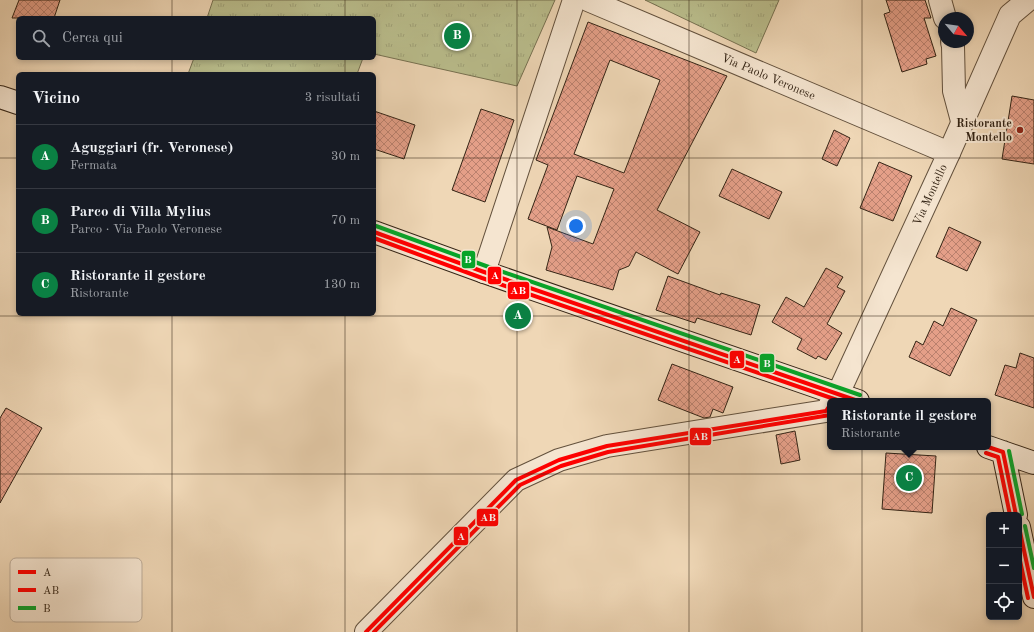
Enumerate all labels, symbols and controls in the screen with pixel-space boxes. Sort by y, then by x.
north arrow [938,12,974,48]
search box [16,16,376,60]
pin: B [444,21,470,51]
icon: search [30,27,52,49]
text: Cerca qui [62,31,123,46]
street label: Via Paolo Veronese [719,52,817,103]
text: Vicino [32,90,80,107]
text: 3 risultati [305,91,360,104]
place label: Ristorante Montello [956,118,1012,144]
marker: Ristorante Montello [1015,125,1025,135]
text: Aguggiari (fr. Veronese) [70,141,233,156]
text: A [40,150,50,163]
text: 30 m [331,150,360,163]
text: Fermata [70,159,117,172]
street label: Via Montello [911,163,950,228]
text: Parco di Villa Mylius [70,205,211,220]
text: B [40,214,50,227]
text: 70 m [331,214,360,227]
your location [566,216,586,236]
text: Parco · Via Paolo Veronese [70,223,222,236]
line badge: B [461,250,476,269]
text: B [464,255,472,266]
line badge: A [487,266,502,285]
text: Ristorante il gestore [70,269,206,284]
text: A [491,271,500,282]
text: C [41,278,49,291]
text: 130 m [323,278,360,291]
line badge: AB [507,281,530,300]
text: AB [510,286,526,297]
text: Ristorante [70,287,129,300]
pin: A [505,301,531,331]
line badge: A [729,350,745,369]
line badge: B [759,353,775,373]
text: A [733,355,742,366]
text: B [763,359,771,370]
popup [827,398,991,450]
text: Ristorante il gestore [841,409,977,424]
line badge: AB [689,427,712,446]
text: Ristorante [841,427,900,440]
text: AB [692,432,708,443]
pin: C [896,463,922,493]
line badge: AB [476,508,499,527]
map controls [986,512,1022,620]
button: + [986,512,1022,548]
text: AB [480,513,496,524]
line badge: A [453,526,469,546]
text: A [457,532,466,543]
button: − [986,548,1022,584]
legend [10,558,142,622]
text: A [43,568,52,579]
button: locate [986,584,1022,620]
text: AB [43,586,59,597]
text: B [43,604,51,615]

